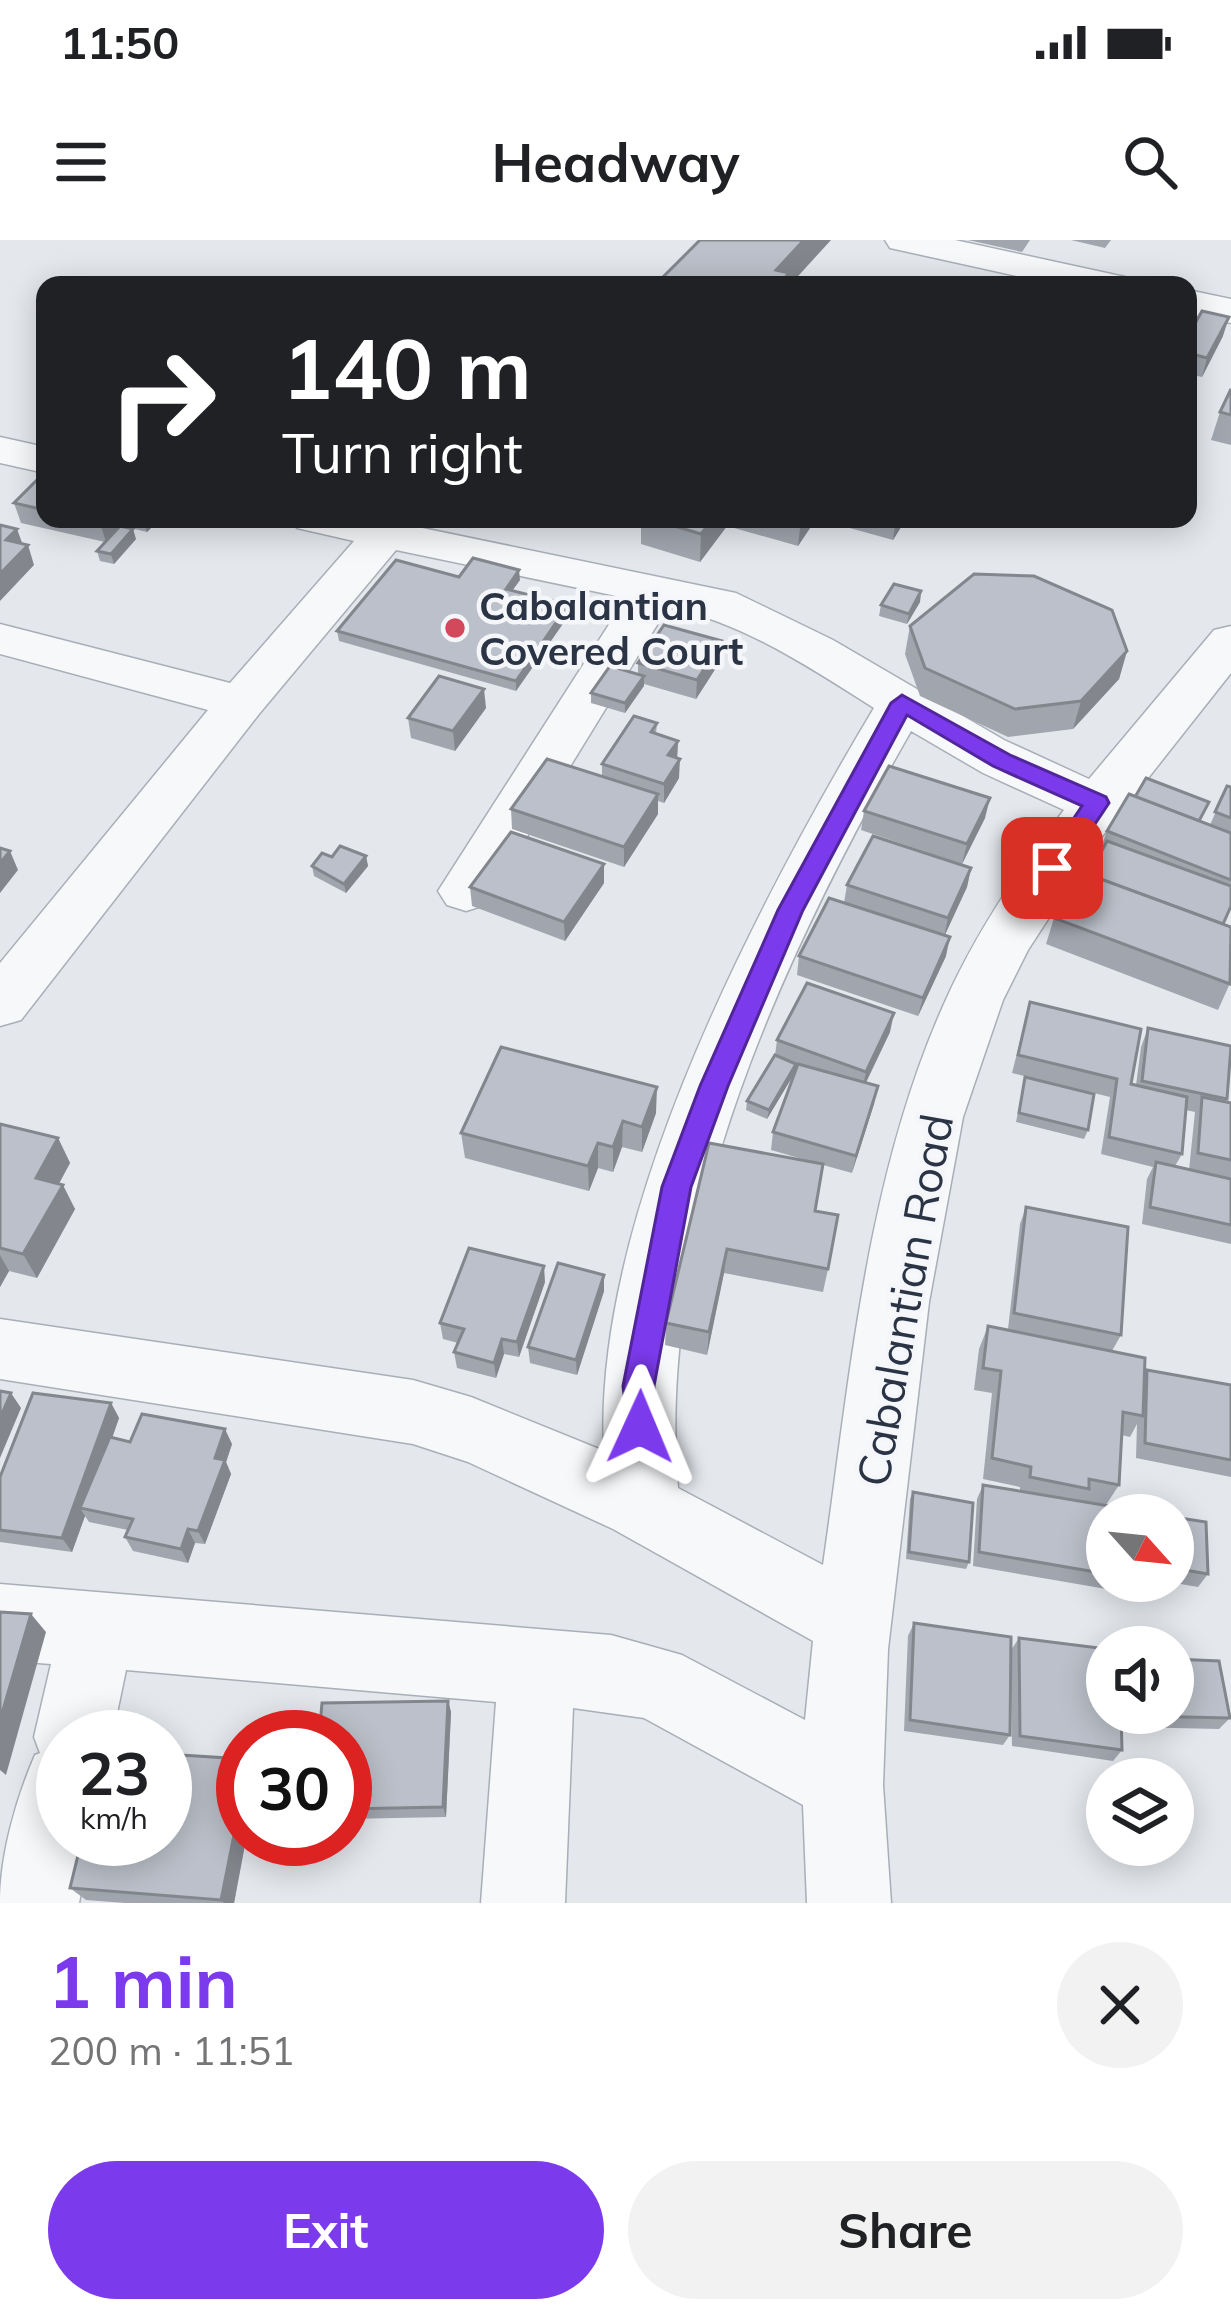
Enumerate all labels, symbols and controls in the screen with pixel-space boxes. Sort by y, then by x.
text: 11:50 [60,14,179,70]
text: Headway [491,128,740,196]
icon: menu [48,129,114,195]
icon: search [1117,129,1183,195]
text: 140 m [282,315,532,420]
icon: right [84,324,240,480]
text: Turn right [282,419,523,487]
place label: Cabalantian Covered Court [479,581,744,675]
marker: Cabalantian Covered Court [442,615,468,641]
pin [1001,817,1103,919]
icon: arrive [1019,835,1085,901]
street label: Cabalantian Road [844,1109,964,1490]
position arrow [577,1364,703,1490]
north arrow [1086,1494,1194,1602]
map controls [1086,1494,1194,1866]
button: sound [1086,1626,1194,1734]
speed limit sign: 30 [216,1710,372,1866]
text: 23 [78,1735,150,1810]
button: layers [1086,1758,1194,1866]
text: km/h [80,1799,148,1837]
text: 1 min [48,1936,238,2026]
button: close [1057,1942,1183,2068]
text: 200 m · 11:51 [48,2026,294,2075]
button: Exit [48,2161,604,2299]
button: Share [628,2161,1183,2299]

